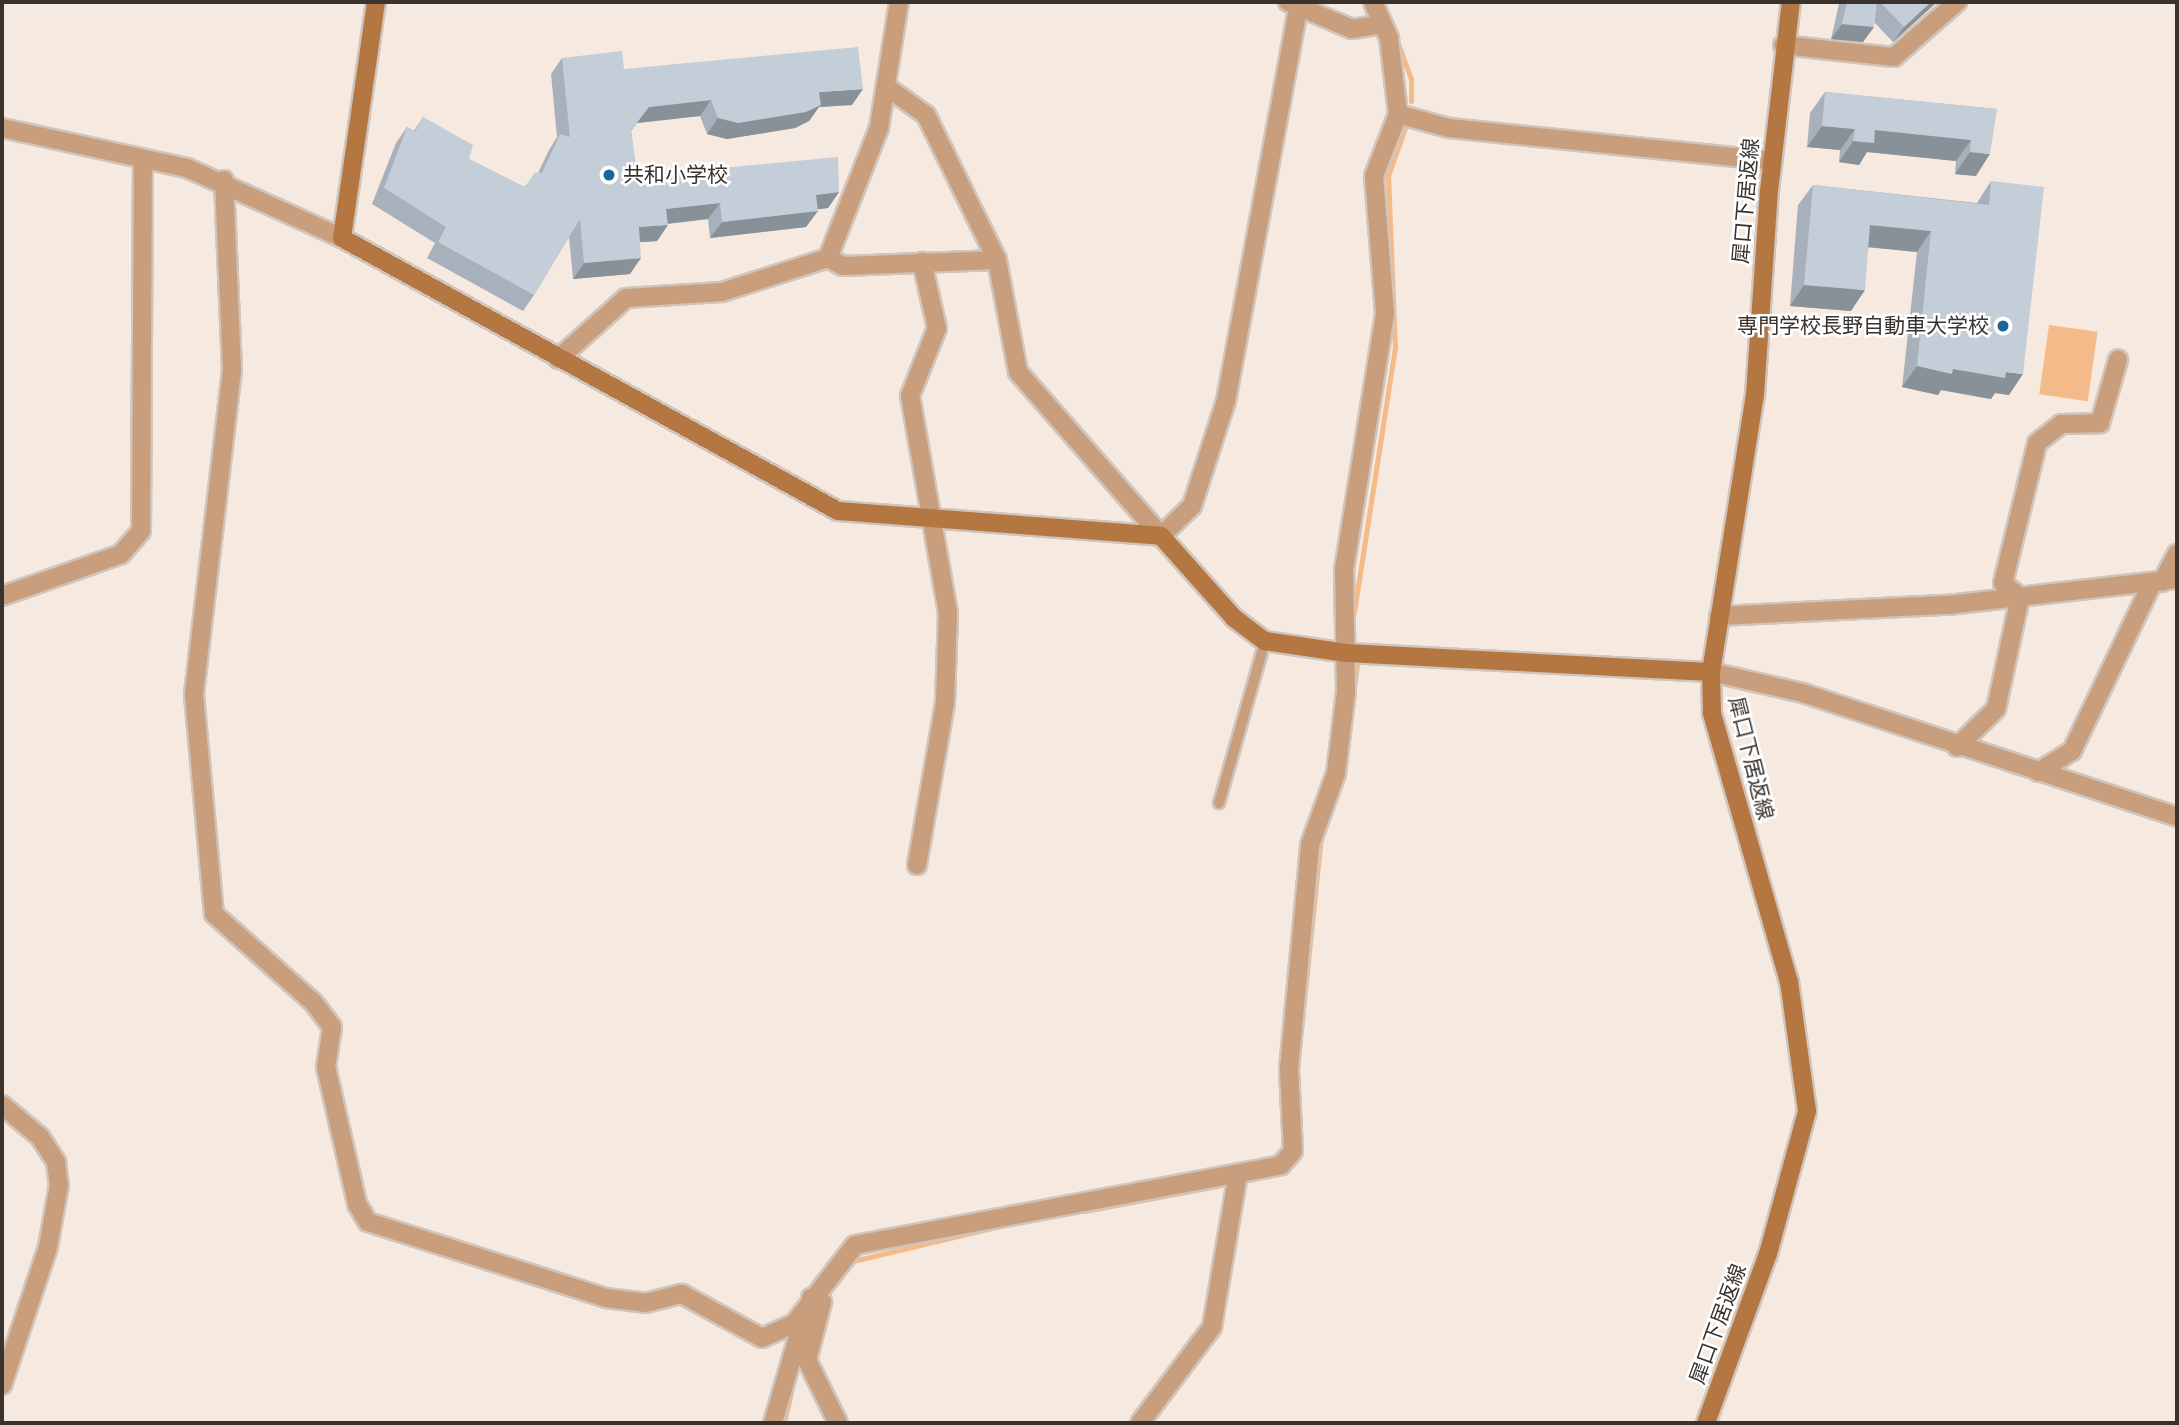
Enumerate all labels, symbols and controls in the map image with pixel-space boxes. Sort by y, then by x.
street label: 犀口下居返線 [1728,137,1764,265]
place label: 共和小学校 [623,162,728,188]
marker: 共和小学校 [601,167,617,183]
place label: 専門学校長野自動車大学校 [1737,313,1989,339]
marker: 専門学校長野自動車大学校 [1995,318,2011,334]
street label: 犀口下居返線 [1724,694,1778,822]
street label: 犀口下居返線 [1685,1260,1751,1388]

